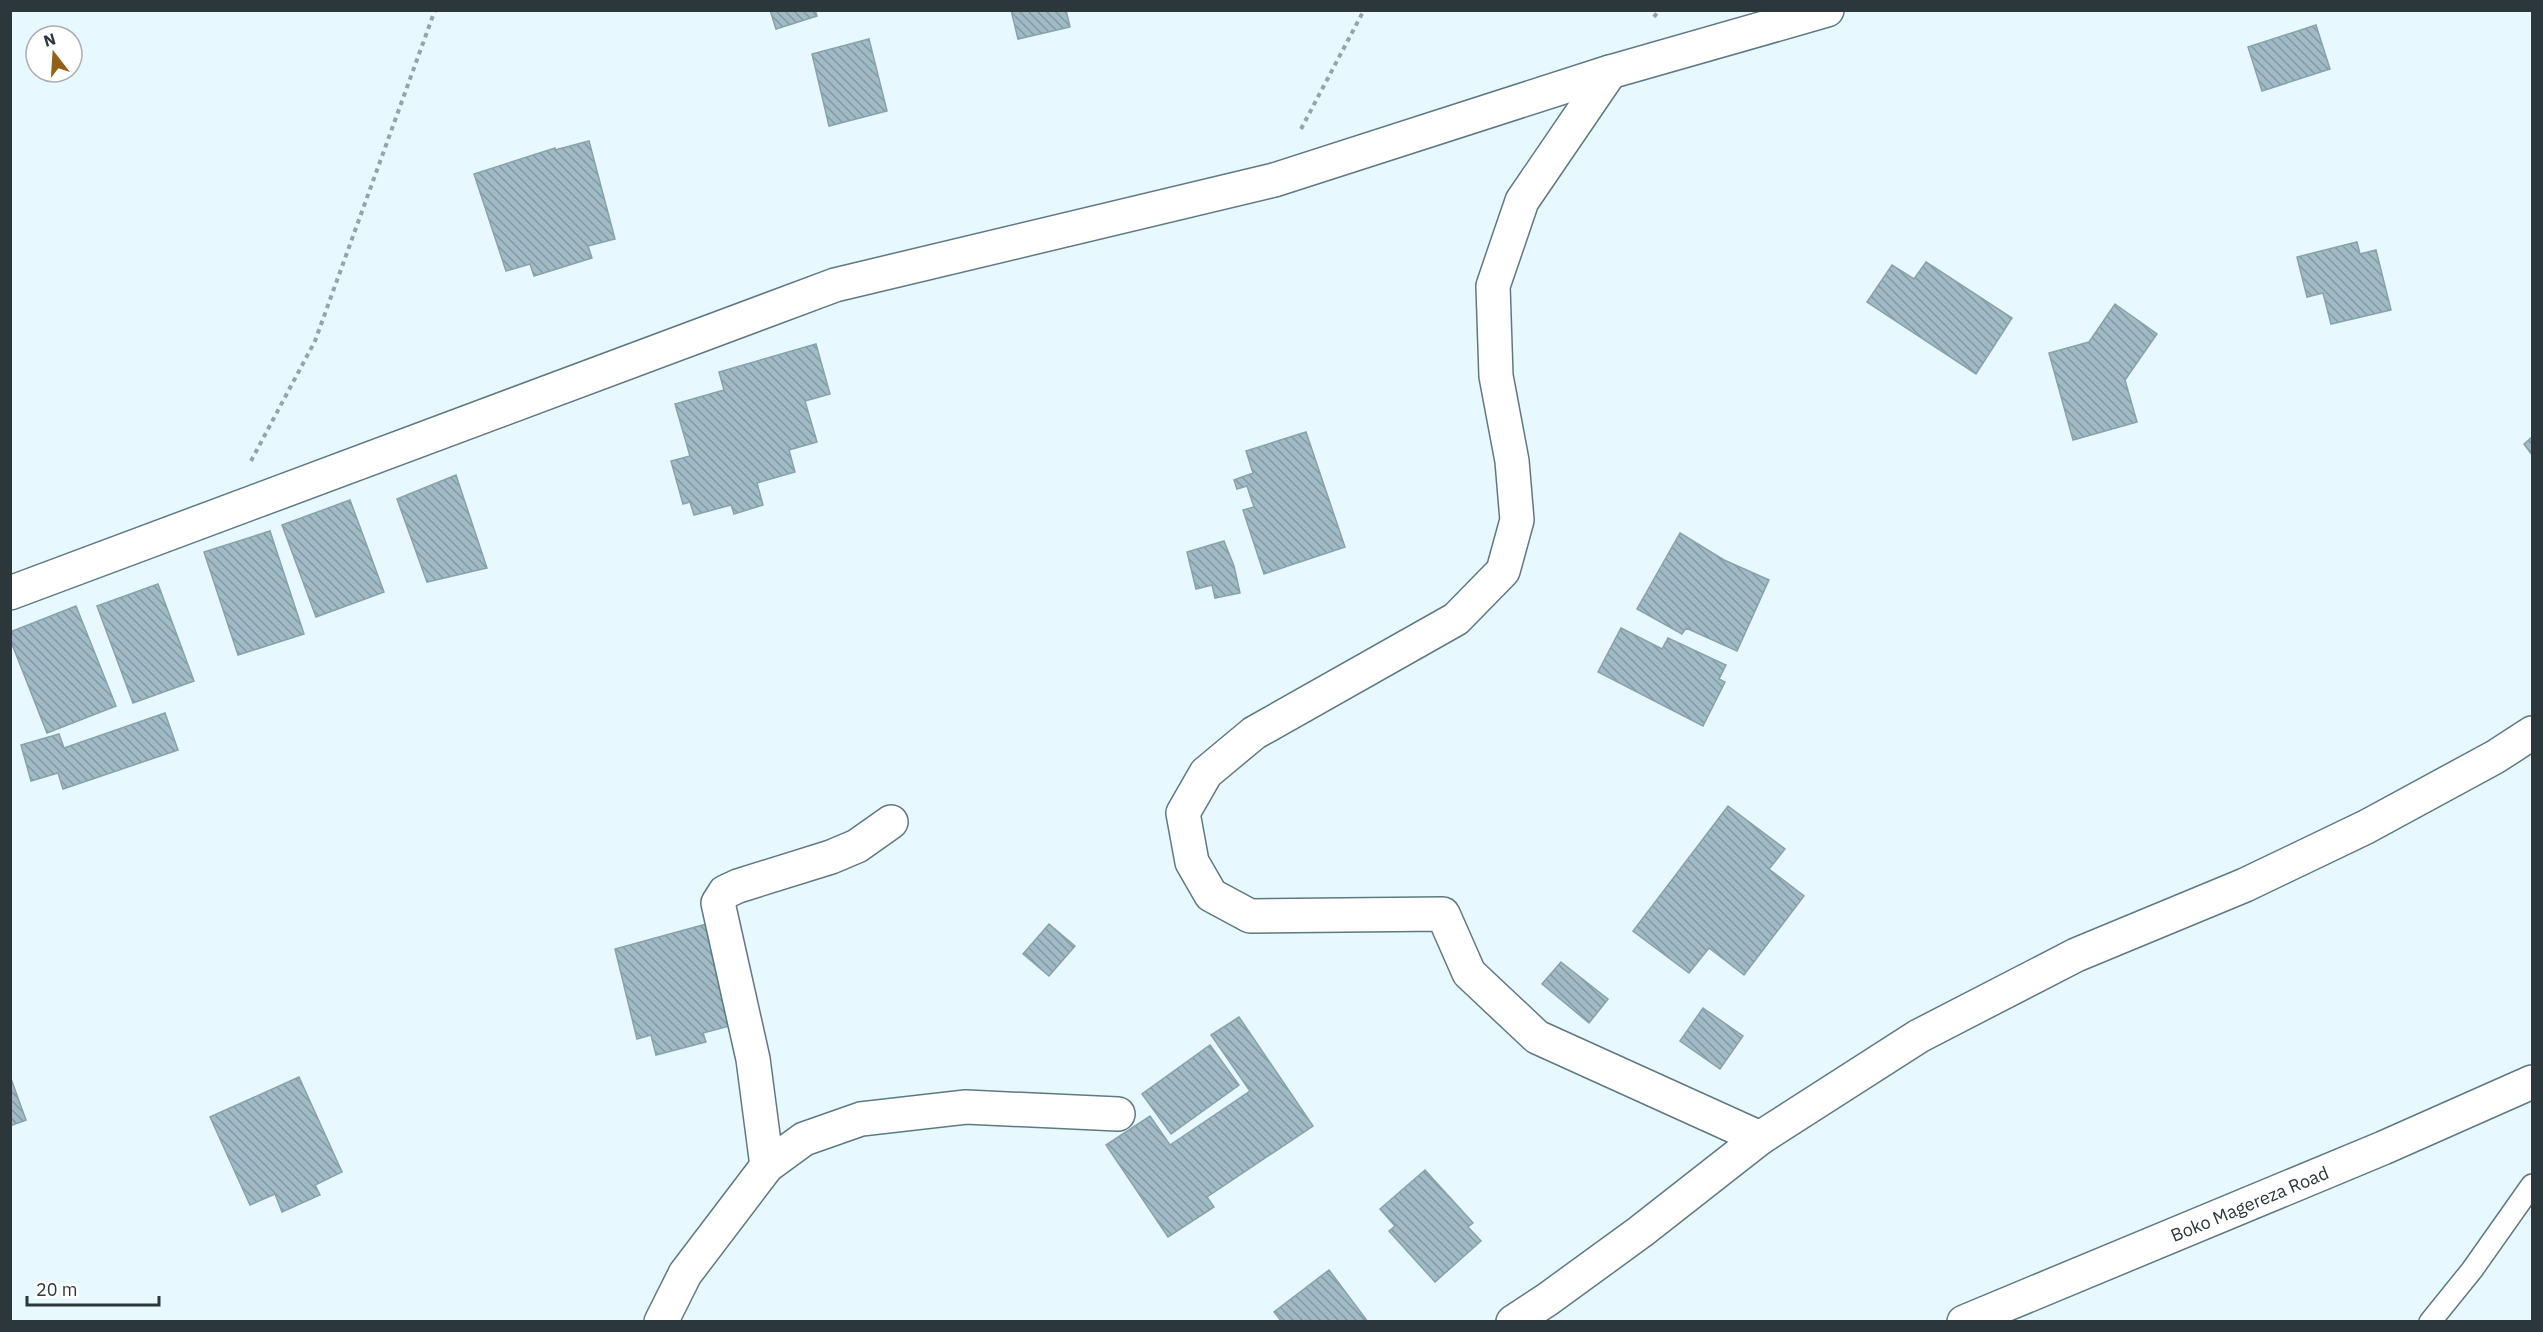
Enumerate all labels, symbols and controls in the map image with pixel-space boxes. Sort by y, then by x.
north arrow [24,24,84,84]
text: N [41,28,58,51]
street label: Boko Magereza Road [2167,1160,2332,1247]
scale bar [27,1269,159,1307]
text: 20 m [36,1278,78,1301]

